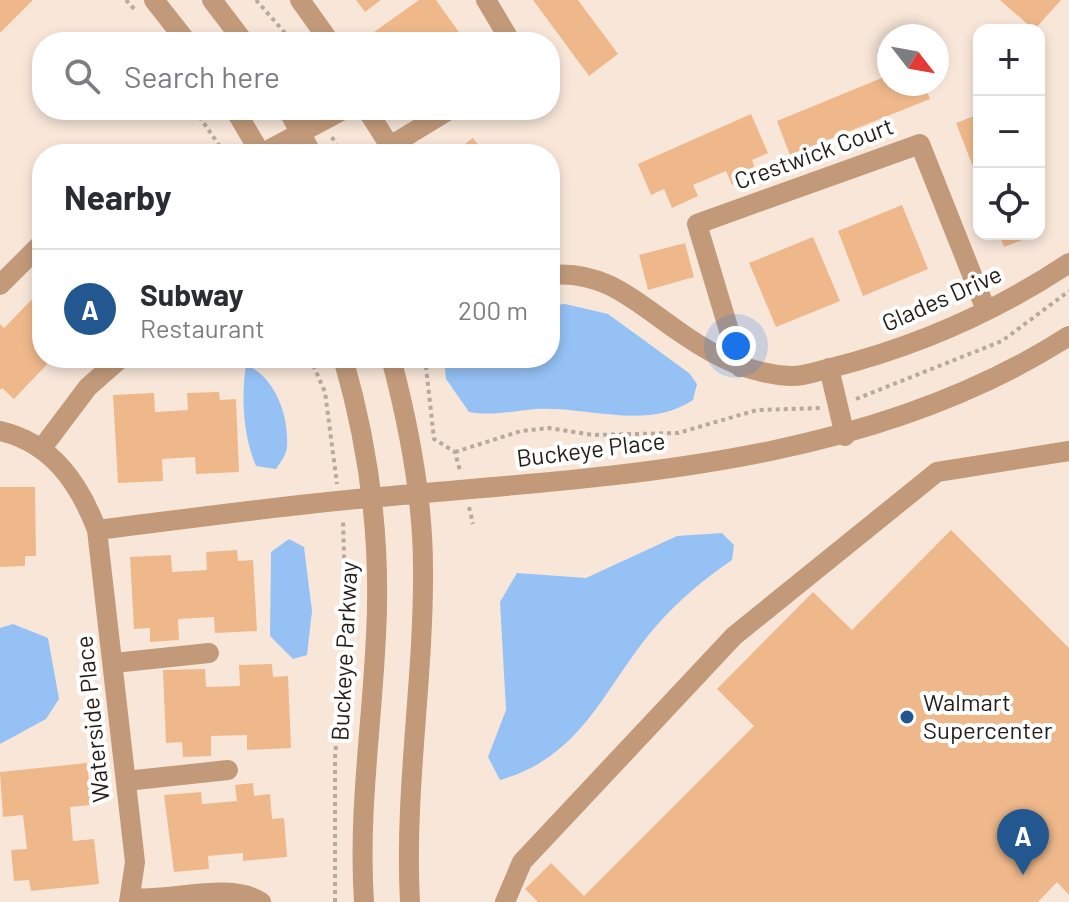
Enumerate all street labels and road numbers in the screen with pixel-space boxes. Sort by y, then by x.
street label: Crestwick Court [730,110,897,195]
street label: Glades Drive [877,258,1006,337]
street label: Buckeye Place [515,425,667,472]
street label: Buckeye Parkway [324,560,363,741]
street label: Waterside Place [68,634,115,804]

